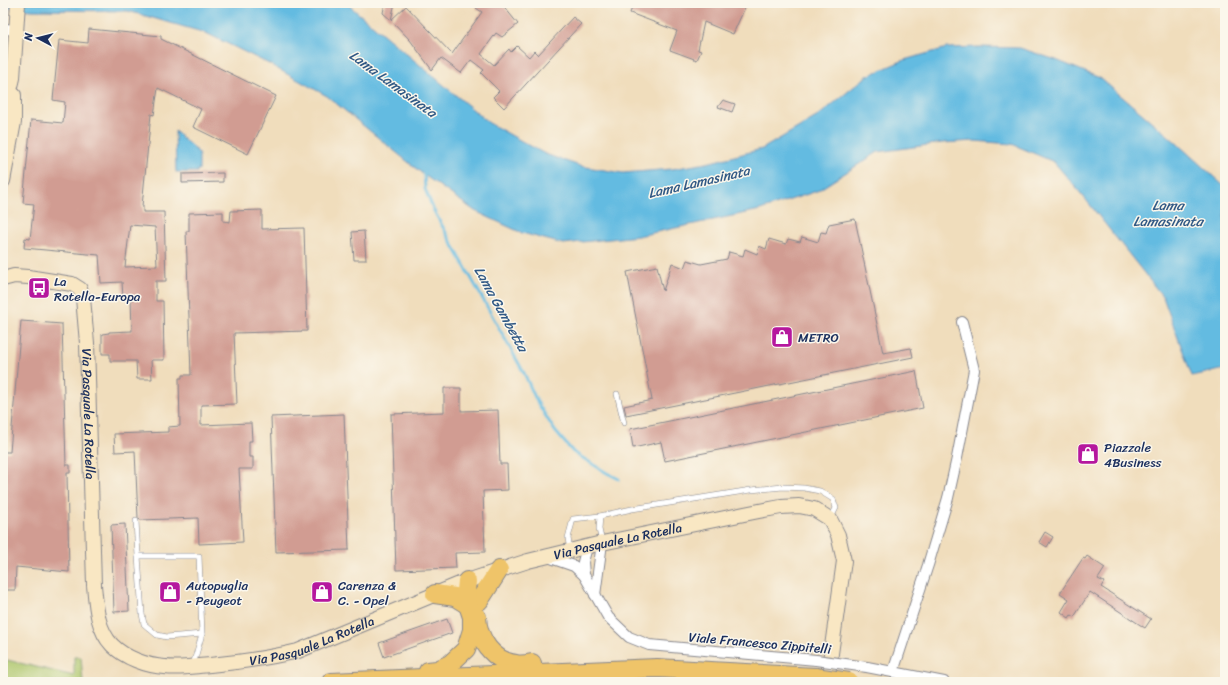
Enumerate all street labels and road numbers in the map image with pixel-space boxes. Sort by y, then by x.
street label: Via Pasquale La Rotella [76,348,102,480]
street label: Via Pasquale La Rotella [551,515,685,566]
street label: Via Pasquale La Rotella [248,609,378,672]
street label: Viale Francesco Zippitelli [688,625,833,661]

